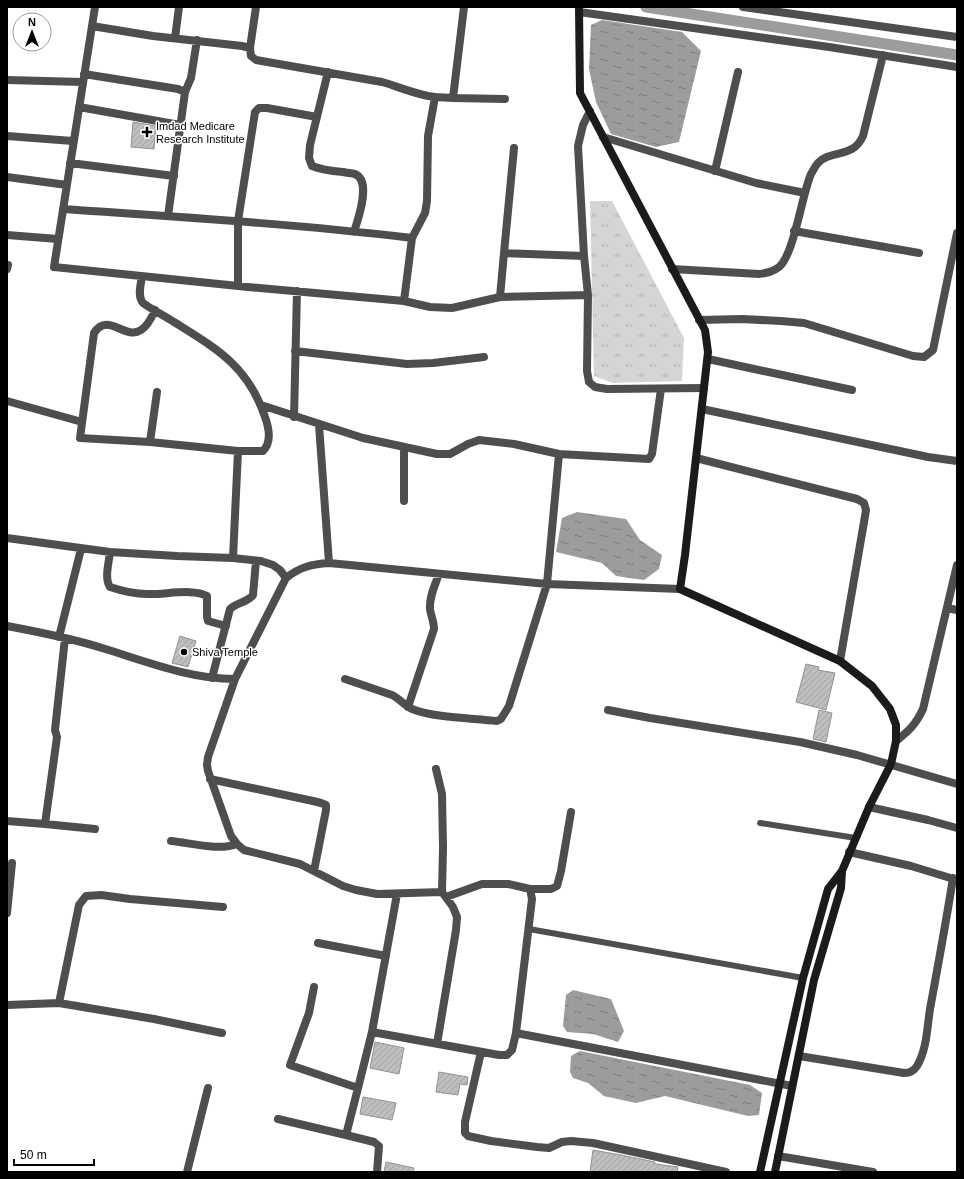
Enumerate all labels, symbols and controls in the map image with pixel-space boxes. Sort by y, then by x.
north arrow [12,12,52,52]
text: N [28,16,36,28]
place label: Imdad Medicare Research Institute [156,120,245,145]
marker: Imdad Medicare Research Institute [141,126,153,138]
place label: Shiva Temple [192,646,258,658]
marker: Shiva Temple [179,647,189,657]
scale bar [14,1141,94,1167]
text: 50 m [20,1148,47,1162]

